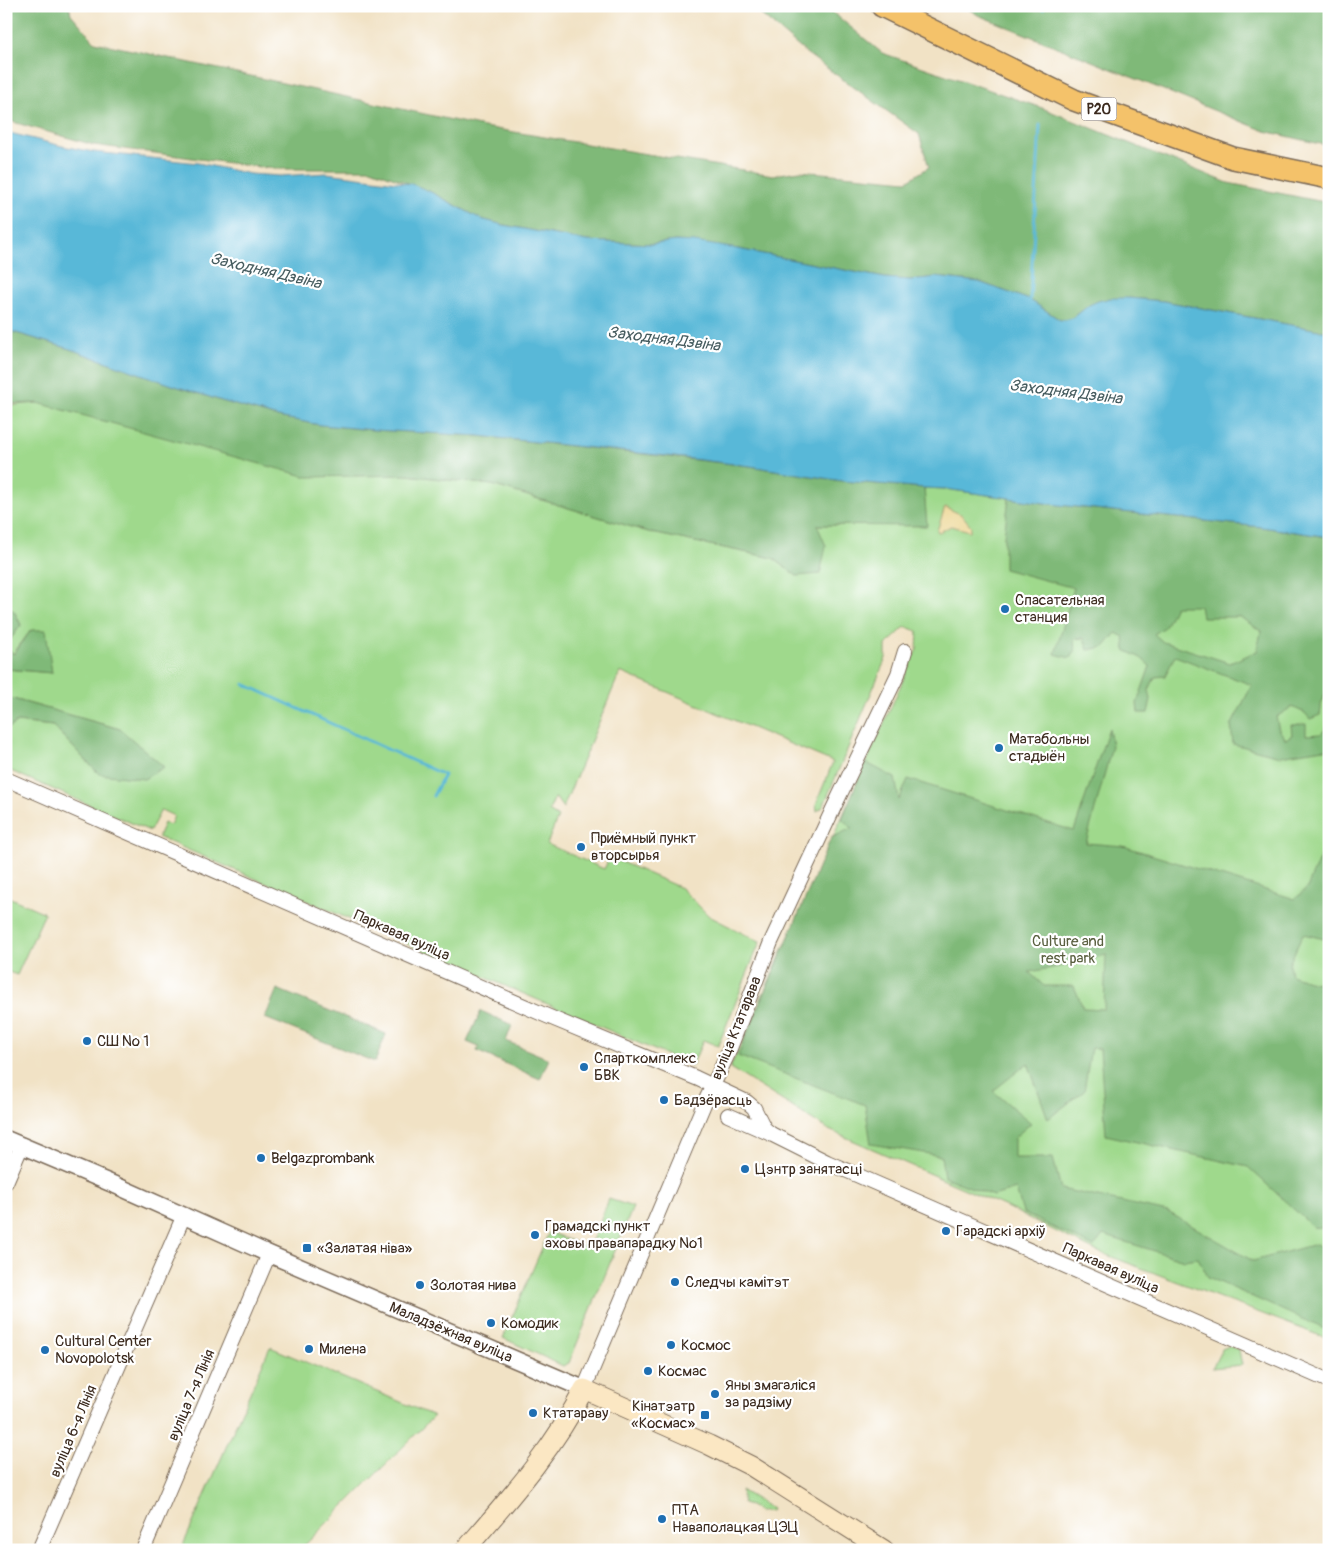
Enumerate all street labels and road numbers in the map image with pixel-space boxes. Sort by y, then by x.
road number: Р20 [1082,98,1116,120]
street label: Паркавая вуліца [351,906,453,965]
street label: вуліца Ктатарава [707,974,766,1083]
street label: Паркавая вуліца [1060,1239,1162,1298]
street label: Маладзёжная вуліца [386,1298,515,1367]
street label: вуліца 7-я Лінія [164,1347,219,1444]
street label: вуліца 6-я Лінія [46,1382,101,1480]

